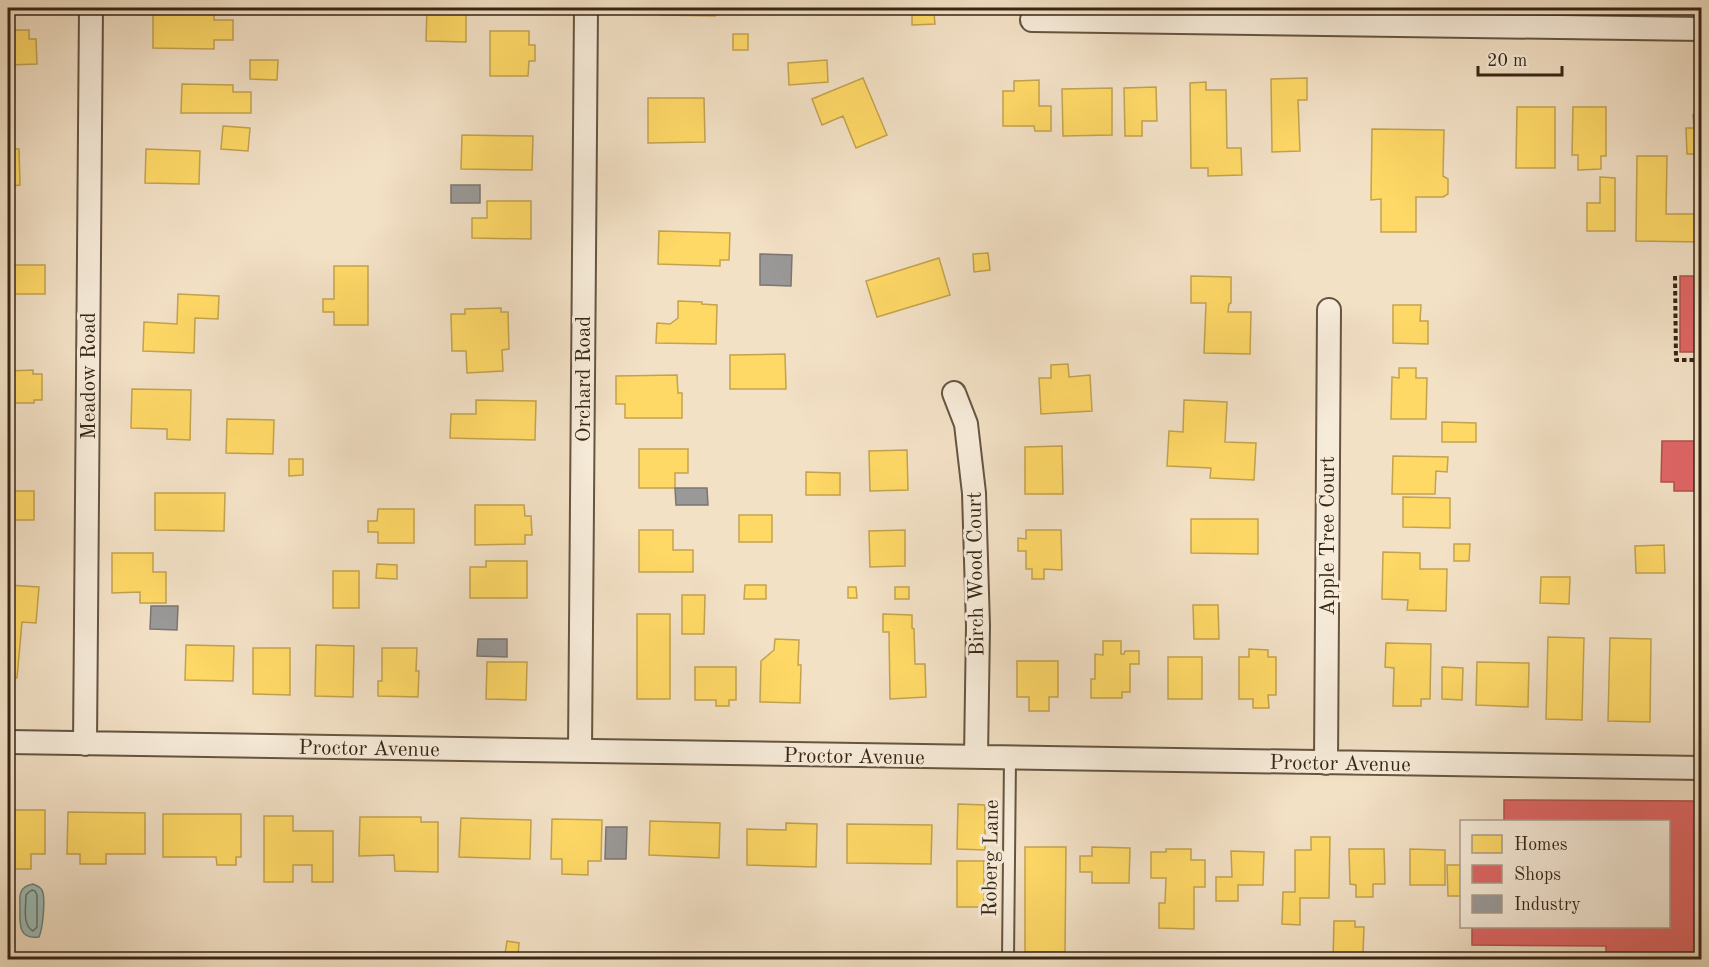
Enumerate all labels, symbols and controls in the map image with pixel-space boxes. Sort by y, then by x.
scale bar [1478,39,1562,77]
text: 20 m [1487,52,1527,70]
street label: Meadow Road [79,312,100,440]
street label: Orchard Road [574,316,595,442]
street label: Apple Tree Court [1318,456,1339,616]
street label: Birch Wood Court [965,491,988,657]
street label: Proctor Avenue [298,738,440,761]
street label: Proctor Avenue [783,746,925,769]
street label: Proctor Avenue [1269,753,1411,776]
street label: Roberg Lane [980,799,1003,917]
legend [1460,820,1670,928]
text: Homes [1514,836,1568,854]
text: Shops [1514,866,1561,884]
text: Industry [1514,896,1581,914]

